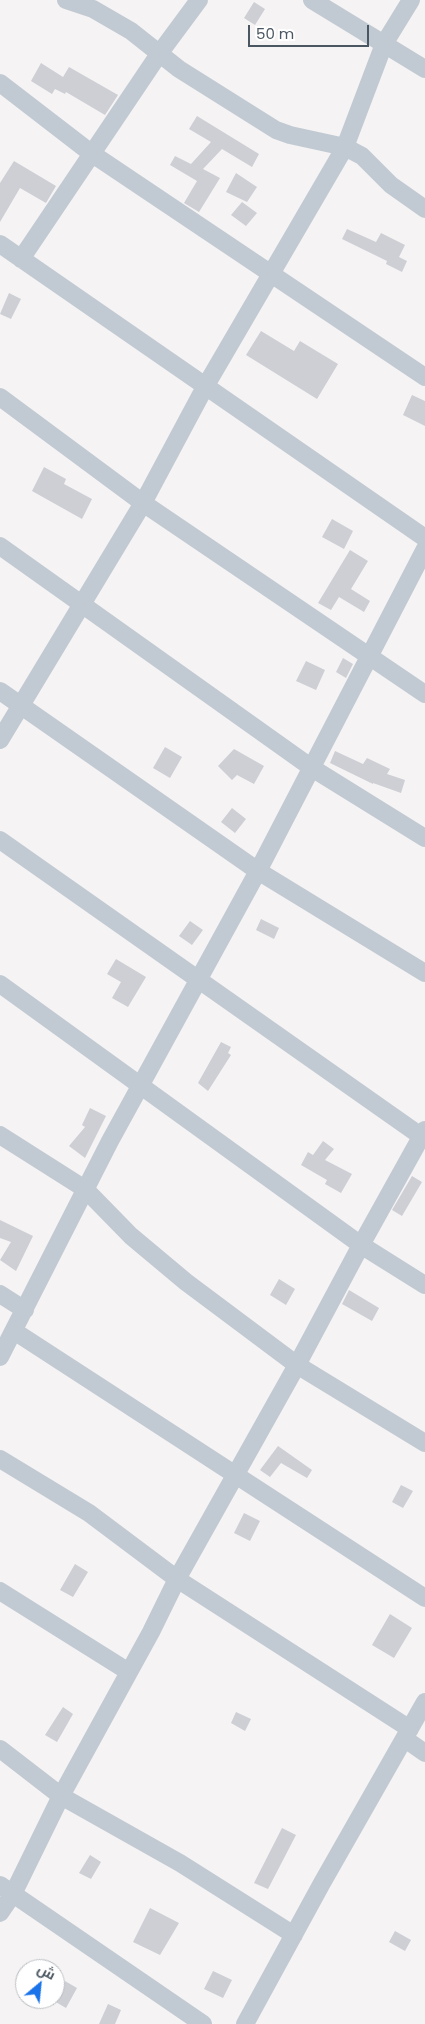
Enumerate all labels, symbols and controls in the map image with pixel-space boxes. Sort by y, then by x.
scale bar [250,15,371,47]
text: 50 m [256,23,294,44]
north arrow [15,1959,65,2009]
text: ش [34,1959,59,1985]

